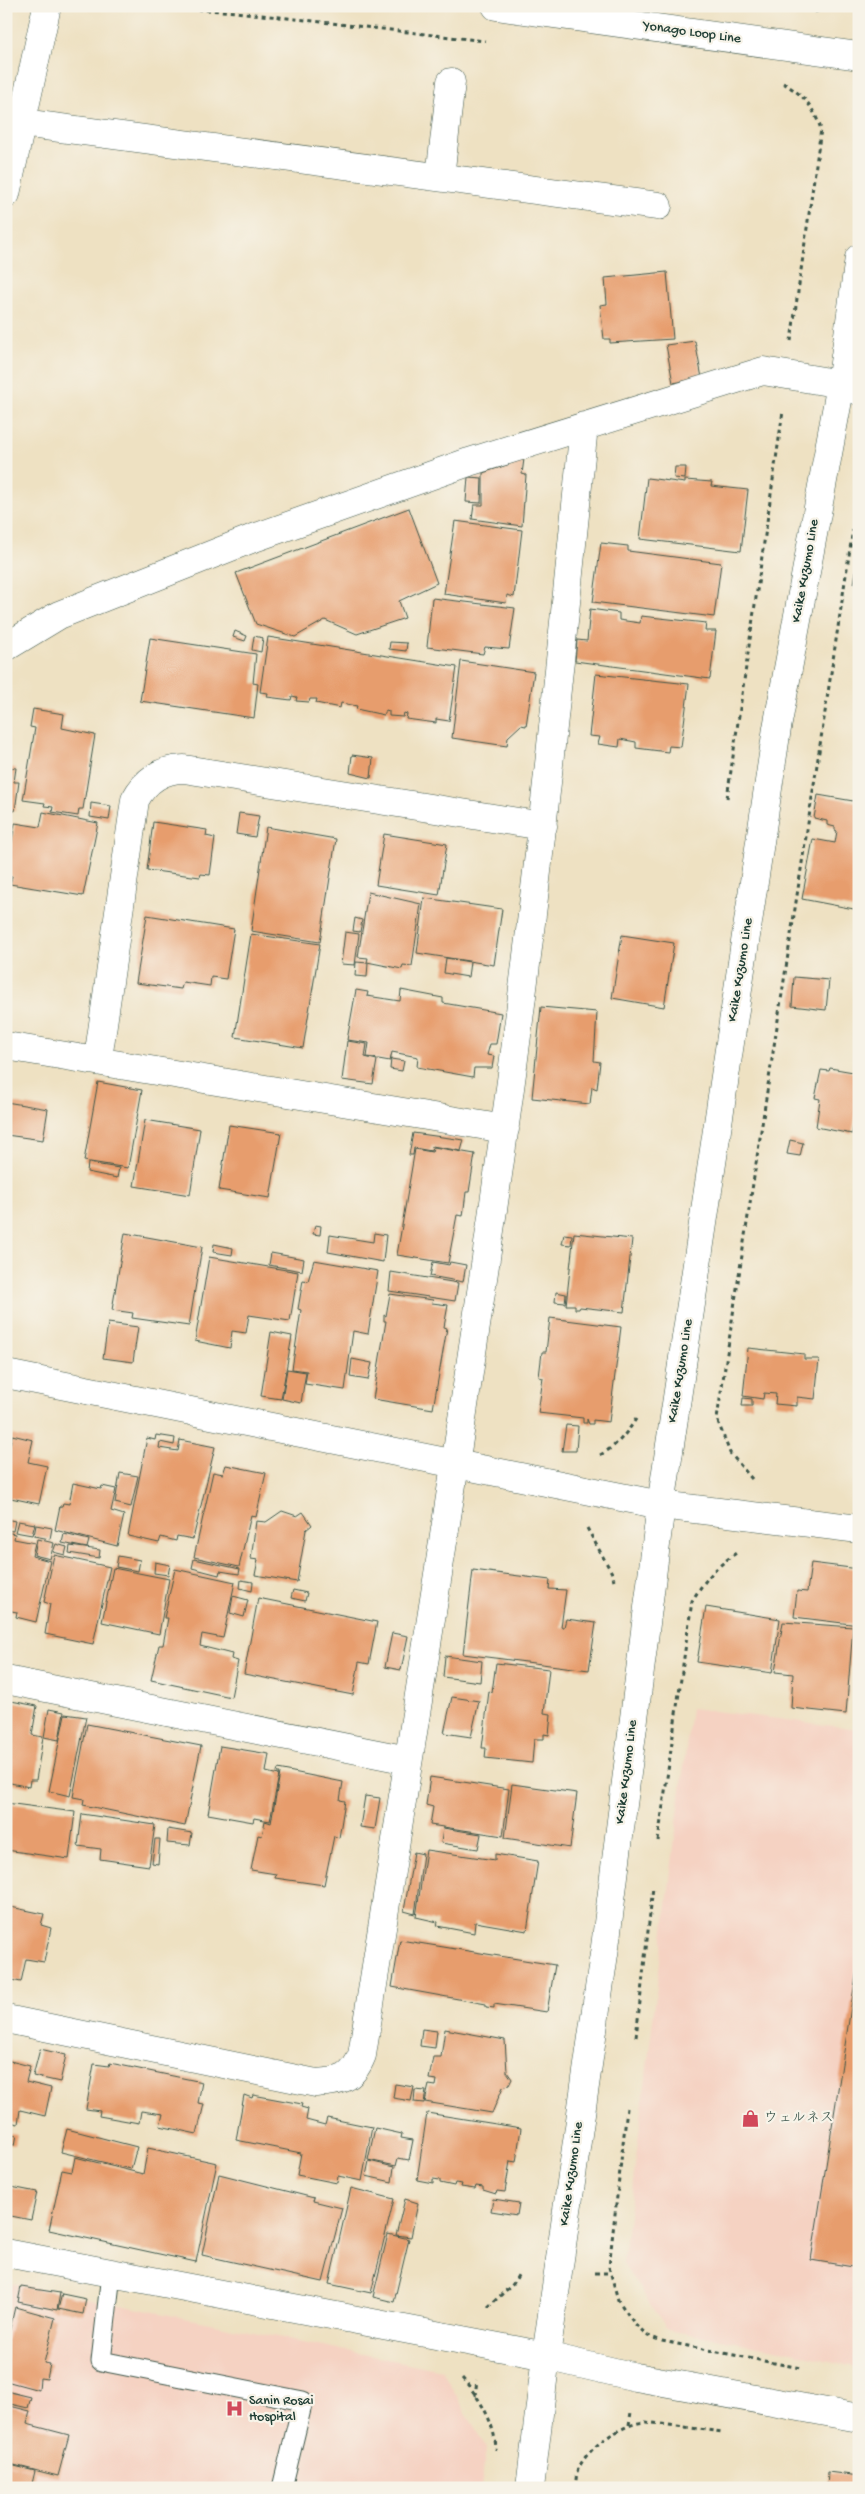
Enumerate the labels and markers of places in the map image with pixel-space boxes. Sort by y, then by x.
shop icon: ウェルネス [740,2108,760,2128]
place label: ウェルネス [764,2110,834,2127]
place label: Sanin Rosai Hospital [249,2393,313,2426]
hospital icon: Sanin Rosai Hospital [225,2399,245,2419]

